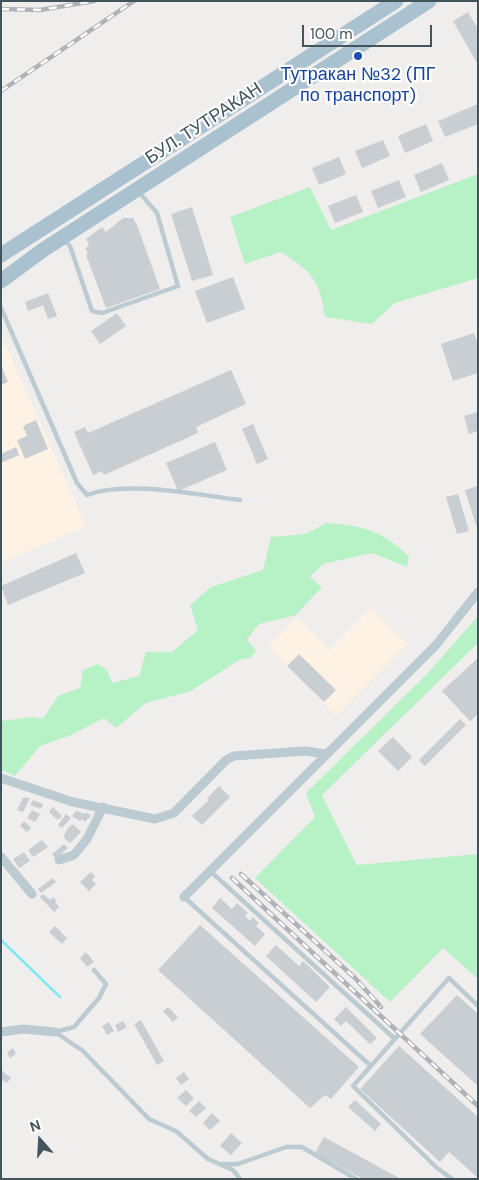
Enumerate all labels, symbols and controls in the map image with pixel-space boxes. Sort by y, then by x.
scale bar [304,15,434,47]
text: 100 m [310,24,353,44]
marker: Тутракан №32 (ПГ по транспорт) [352,50,364,62]
place label: Тутракан №32 (ПГ по транспорт) [281,64,435,106]
street label: БУЛ. ТУТРАКАН [142,78,266,170]
north arrow [15,1115,65,1165]
text: N [27,1116,43,1136]

